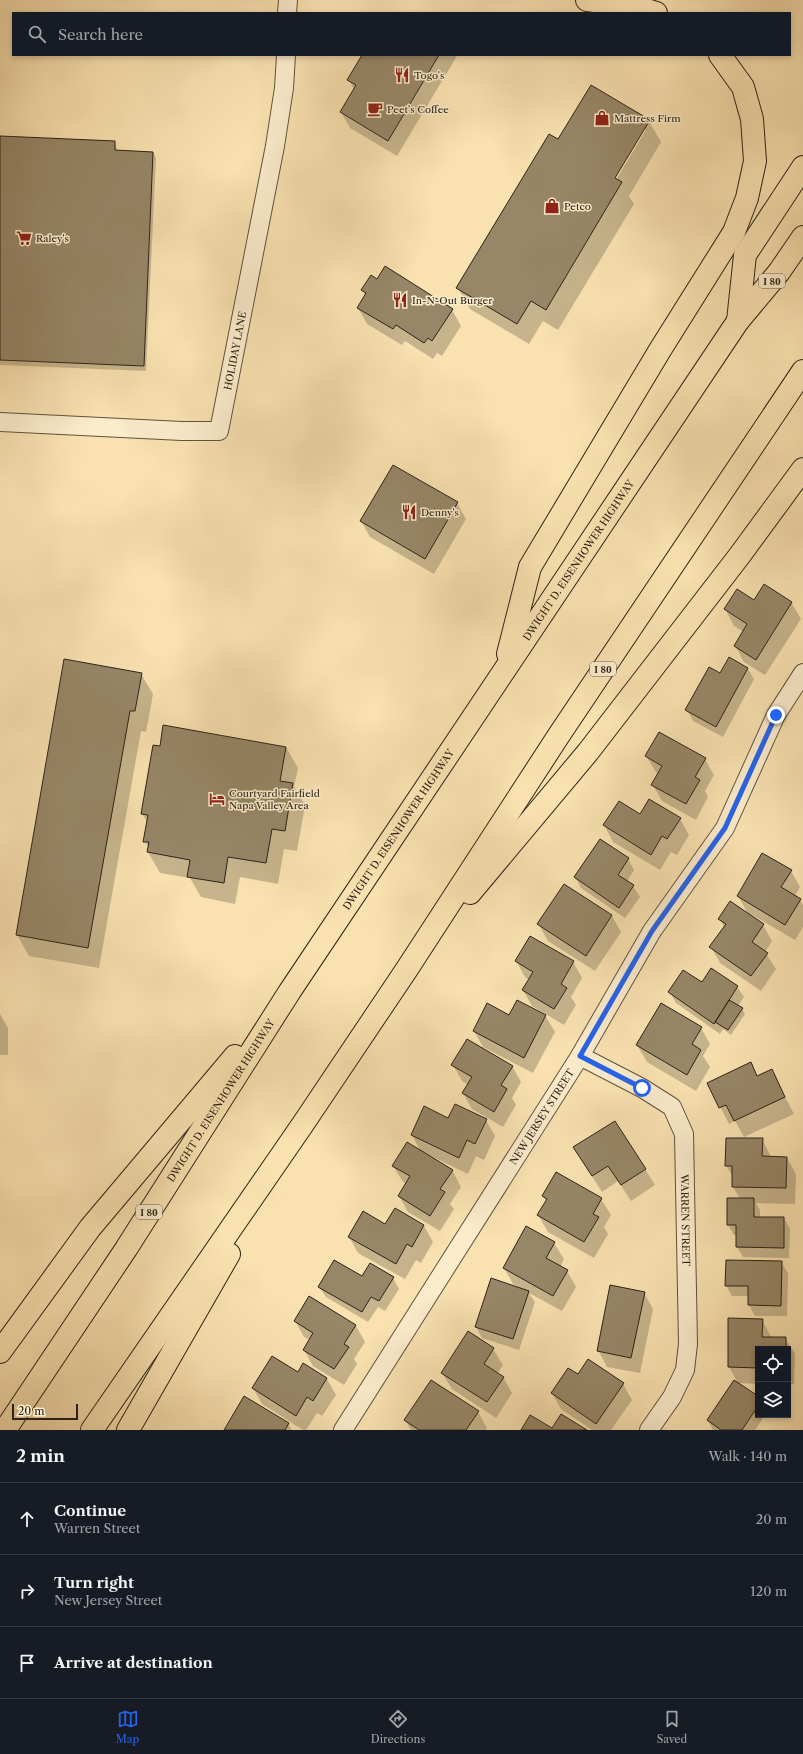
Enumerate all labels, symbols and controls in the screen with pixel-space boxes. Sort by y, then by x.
search box [12,12,791,56]
icon: search [26,23,48,45]
text: Search here [58,25,143,44]
restaurant icon: Togo's [393,66,411,84]
place label: Togo's [414,69,444,82]
cafe icon: Peet's Coffee [366,100,384,118]
place label: Peet's Coffee [387,103,449,116]
shop icon: Mattress Firm [593,109,611,127]
place label: Mattress Firm [614,112,681,125]
shop icon: Petco [543,197,561,215]
place label: Petco [564,200,591,213]
supermarket icon: Raley's [15,229,33,247]
place label: Raley's [36,232,69,245]
road number: I 80 [759,274,785,288]
restaurant icon: In-N-Out Burger [391,291,409,309]
place label: In-N-Out Burger [412,294,493,307]
street label: HOLIDAY LANE [221,310,249,391]
street label: DWIGHT D. EISENHOWER HIGHWAY [520,476,637,643]
restaurant icon: Denny's [400,503,418,521]
place label: Denny's [421,506,459,519]
road number: I 80 [590,662,616,676]
route end [767,706,785,724]
street label: DWIGHT D. EISENHOWER HIGHWAY [340,746,457,912]
place label: Courtyard Fairfield Napa Valley Area [229,787,320,812]
hotel icon: Courtyard Fairfield Napa Valley Area [208,790,226,808]
street label: DWIGHT D. EISENHOWER HIGHWAY [164,1015,278,1184]
street label: NEW JERSEY STREET [506,1066,577,1167]
route start [633,1079,651,1097]
street label: WARREN STREET [678,1173,693,1267]
road number: I 80 [136,1205,162,1219]
map controls [755,1346,791,1418]
button: locate [755,1346,791,1382]
button: layers [755,1382,791,1418]
scale bar [12,1402,78,1421]
text: 20 m [18,1404,44,1418]
text: 2 min [16,1446,65,1466]
text: Walk · 140 m [709,1448,787,1464]
text: Continue [54,1501,126,1520]
icon: ahead [16,1508,38,1530]
text: 20 m [756,1511,787,1527]
text: Warren Street [54,1520,140,1536]
text: Turn right [54,1573,134,1592]
icon: right [16,1580,38,1602]
text: 120 m [750,1583,787,1599]
text: New Jersey Street [54,1592,162,1608]
icon: arrive [16,1652,38,1674]
text: Arrive at destination [54,1653,213,1672]
tab: Map [116,1708,139,1746]
tab: Directions [371,1708,425,1746]
tab: Saved [657,1708,687,1746]

